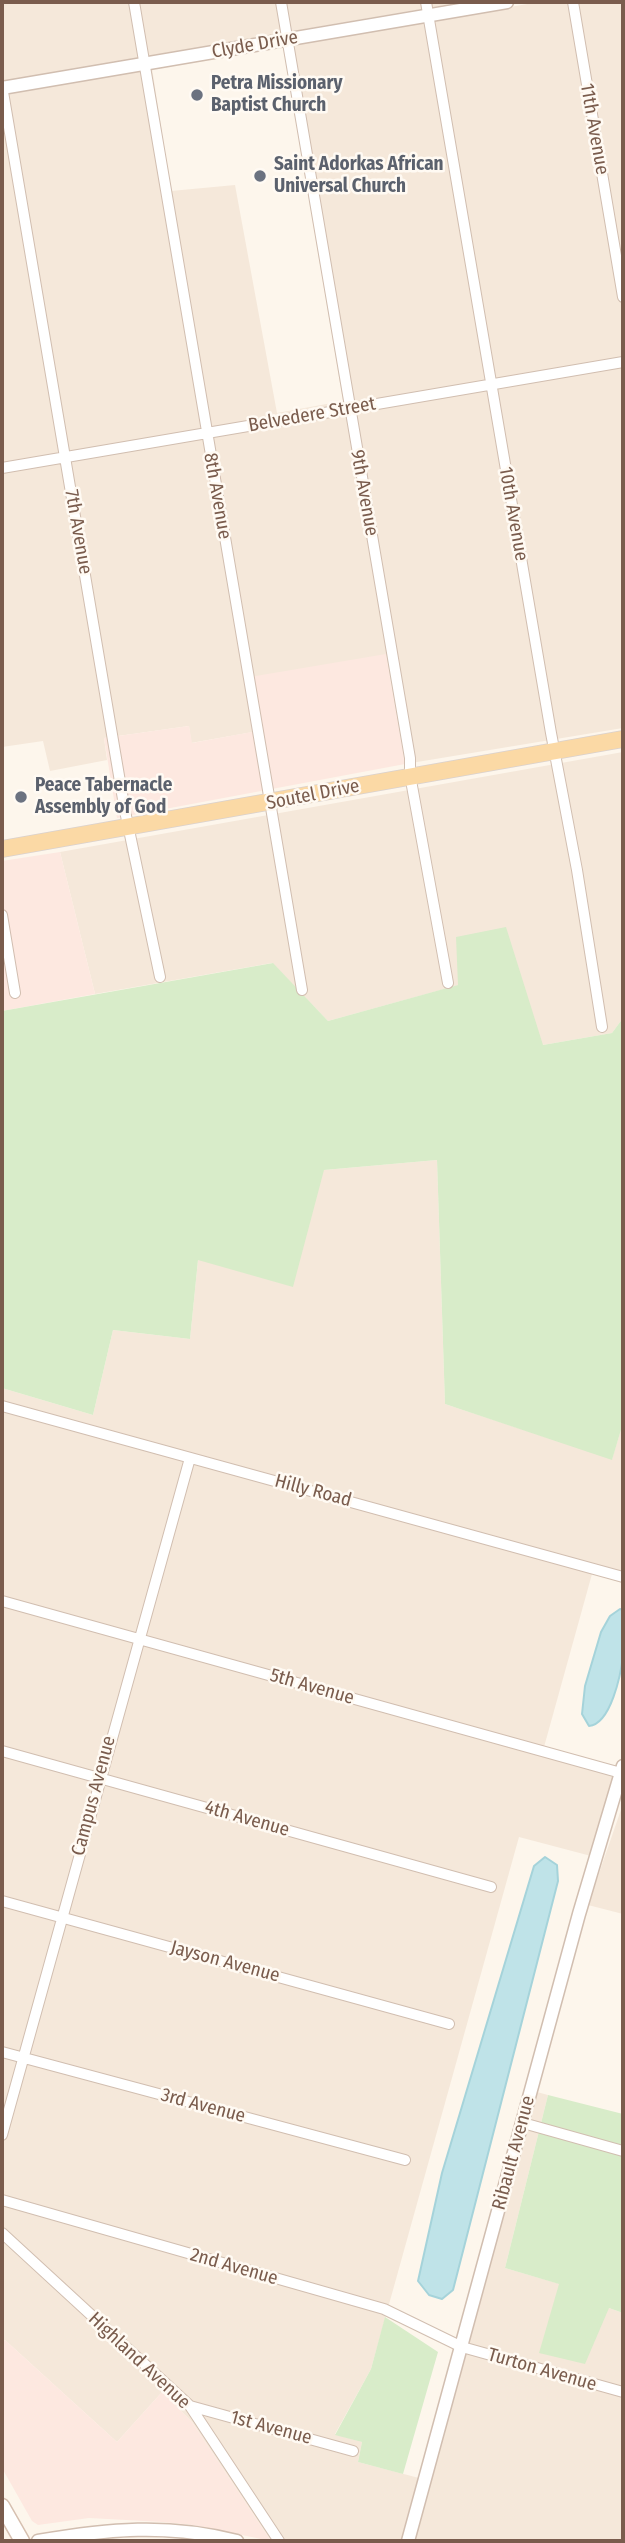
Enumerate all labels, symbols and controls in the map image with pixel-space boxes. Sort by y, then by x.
street label: Clyde Drive [210,26,300,64]
place label: Petra Missionary Baptist Church [211,73,342,117]
street label: 11th Avenue [575,82,613,176]
marker: Petra Missionary Baptist Church [189,87,205,103]
place label: Saint Adorkas African Universal Church [274,154,444,198]
marker: Saint Adorkas African Universal Church [252,168,268,184]
street label: Belvedere Street [247,393,377,437]
street label: 9th Avenue [345,448,383,538]
street label: 8th Avenue [198,451,236,541]
street label: 10th Avenue [494,465,532,563]
street label: 7th Avenue [59,488,97,576]
place label: Peace Tabernacle Assembly of God [35,775,172,819]
street label: Soutel Drive [265,775,361,815]
marker: Peace Tabernacle Assembly of God [13,789,29,805]
street label: Hilly Road [272,1470,354,1512]
street label: 5th Avenue [267,1664,357,1710]
street label: Campus Avenue [67,1734,121,1858]
street label: 4th Avenue [202,1796,292,1842]
street label: Jayson Avenue [168,1936,282,1988]
street label: 3rd Avenue [158,2084,248,2128]
street label: Ribault Avenue [488,2093,540,2213]
street label: 2nd Avenue [188,2244,280,2290]
street label: Highland Avenue [83,2308,195,2414]
street label: Turton Avenue [485,2344,599,2396]
street label: 1st Avenue [228,2406,314,2450]

